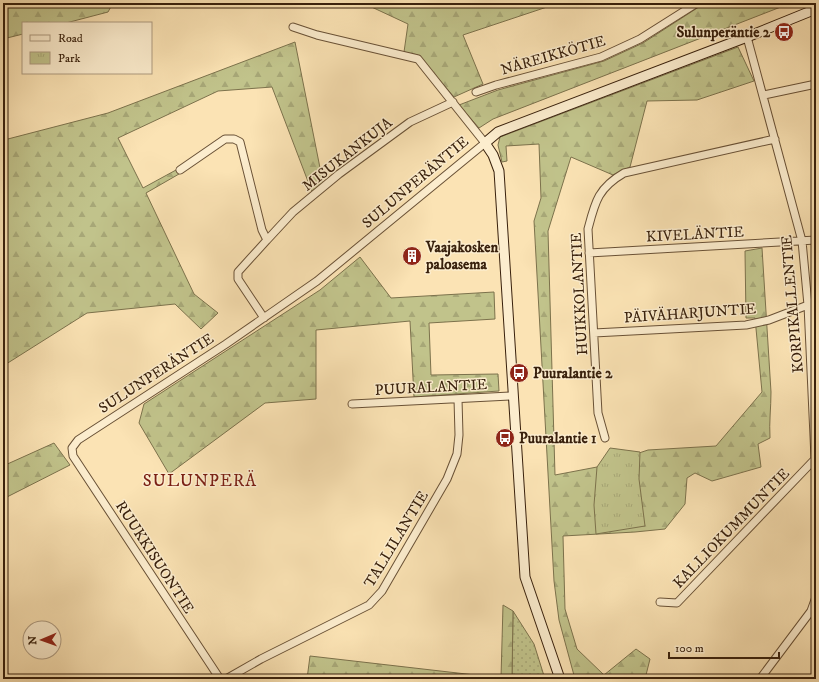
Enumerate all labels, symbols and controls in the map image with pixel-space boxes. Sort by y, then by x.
bus stop icon: Sulunperäntie 2 [773,21,795,43]
legend [22,22,152,74]
place label: Sulunperäntie 2 [676,23,771,42]
text: Road [58,31,83,46]
street label: NÄREIKKÖTIE [499,31,608,79]
text: Park [58,51,80,66]
street label: MISUKANKUJA [298,113,396,195]
street label: SULUNPERÄNTIE [358,132,473,233]
street label: KIVELÄNTIE [646,222,745,247]
street label: HUIKKOLANTIE [567,232,592,356]
street label: KORPIKALLENTIE [777,234,808,374]
place label: Vaajakosken paloasema [425,238,498,274]
building icon: Vaajakosken paloasema [401,245,423,267]
street label: PÄIVÄHARJUNTIE [623,299,757,328]
street label: SULUNPERÄNTIE [95,329,218,418]
bus stop icon: Puuralantie 2 [508,362,530,384]
place label: Puuralantie 2 [533,364,613,383]
street label: PUURALANTIE [374,375,488,400]
bus stop icon: Puuralantie 1 [494,427,516,449]
place label: Puuralantie 1 [519,429,597,448]
street label: KALLIOKUMMUNTIE [669,464,794,592]
district label: SULUNPERÄ [143,470,257,492]
street label: TALLILANTIE [360,487,433,591]
street label: RUUKKISUONTIE [111,497,198,617]
north arrow [22,620,62,660]
scale bar [669,634,779,660]
text: N [26,636,40,645]
text: 100 m [675,641,704,656]

